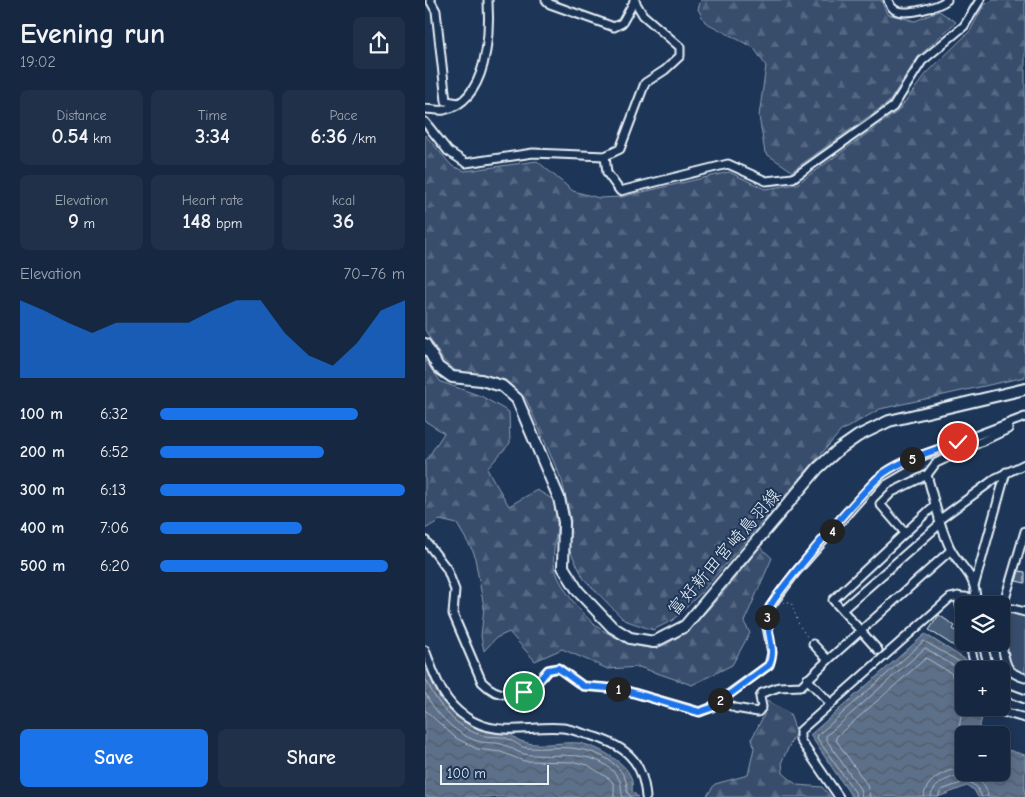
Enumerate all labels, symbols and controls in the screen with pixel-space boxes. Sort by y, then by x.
button: share [353,17,405,69]
text: Evening run [20,18,165,50]
text: 19:02 [20,53,56,71]
text: Distance [56,107,107,124]
text: Time [198,107,227,124]
text: Pace [329,107,358,124]
text: 0.54 [52,124,88,148]
text: 3:34 [195,124,230,148]
text: 6:36 [311,124,347,148]
text: km [88,130,111,147]
text: /km [347,130,376,147]
text: Elevation [55,192,108,209]
text: Heart rate [182,192,243,209]
text: kcal [332,192,355,209]
text: 9 [68,209,79,233]
text: 148 [183,209,211,233]
text: 36 [333,209,354,233]
text: m [79,215,95,232]
text: bpm [211,215,242,232]
text: Elevation [20,265,81,283]
text: 70–76 m [343,265,405,283]
text: 100 m [20,405,63,423]
text: 6:32 [100,405,128,423]
pin [937,421,979,463]
icon: check [944,428,972,456]
text: 200 m [20,443,65,461]
text: 6:52 [100,443,129,461]
pin: 5 [899,446,925,472]
text: 5 [909,451,916,468]
text: 300 m [20,481,65,499]
text: 6:13 [100,481,126,499]
street label: 富好新田宮崎鳥羽線 [663,484,785,620]
pin: 4 [819,518,845,544]
text: 400 m [20,519,64,537]
text: 7:06 [100,519,129,537]
text: 4 [829,523,836,540]
text: 500 m [20,557,65,575]
text: 6:20 [100,557,130,575]
map controls [955,596,1010,781]
button: layers [955,596,1010,651]
pin: 3 [755,604,779,630]
text: 3 [764,609,771,626]
button: + [955,661,1010,716]
pin [503,671,545,713]
pin: 1 [605,676,631,702]
icon: arrive [510,678,538,706]
text: 1 [616,681,621,698]
pin: 2 [707,688,733,712]
text: 2 [717,692,724,709]
button: − [955,726,1010,781]
button: Save [20,729,208,787]
button: Share [218,729,405,787]
scale bar [440,762,549,785]
text: 100 m [447,765,486,782]

